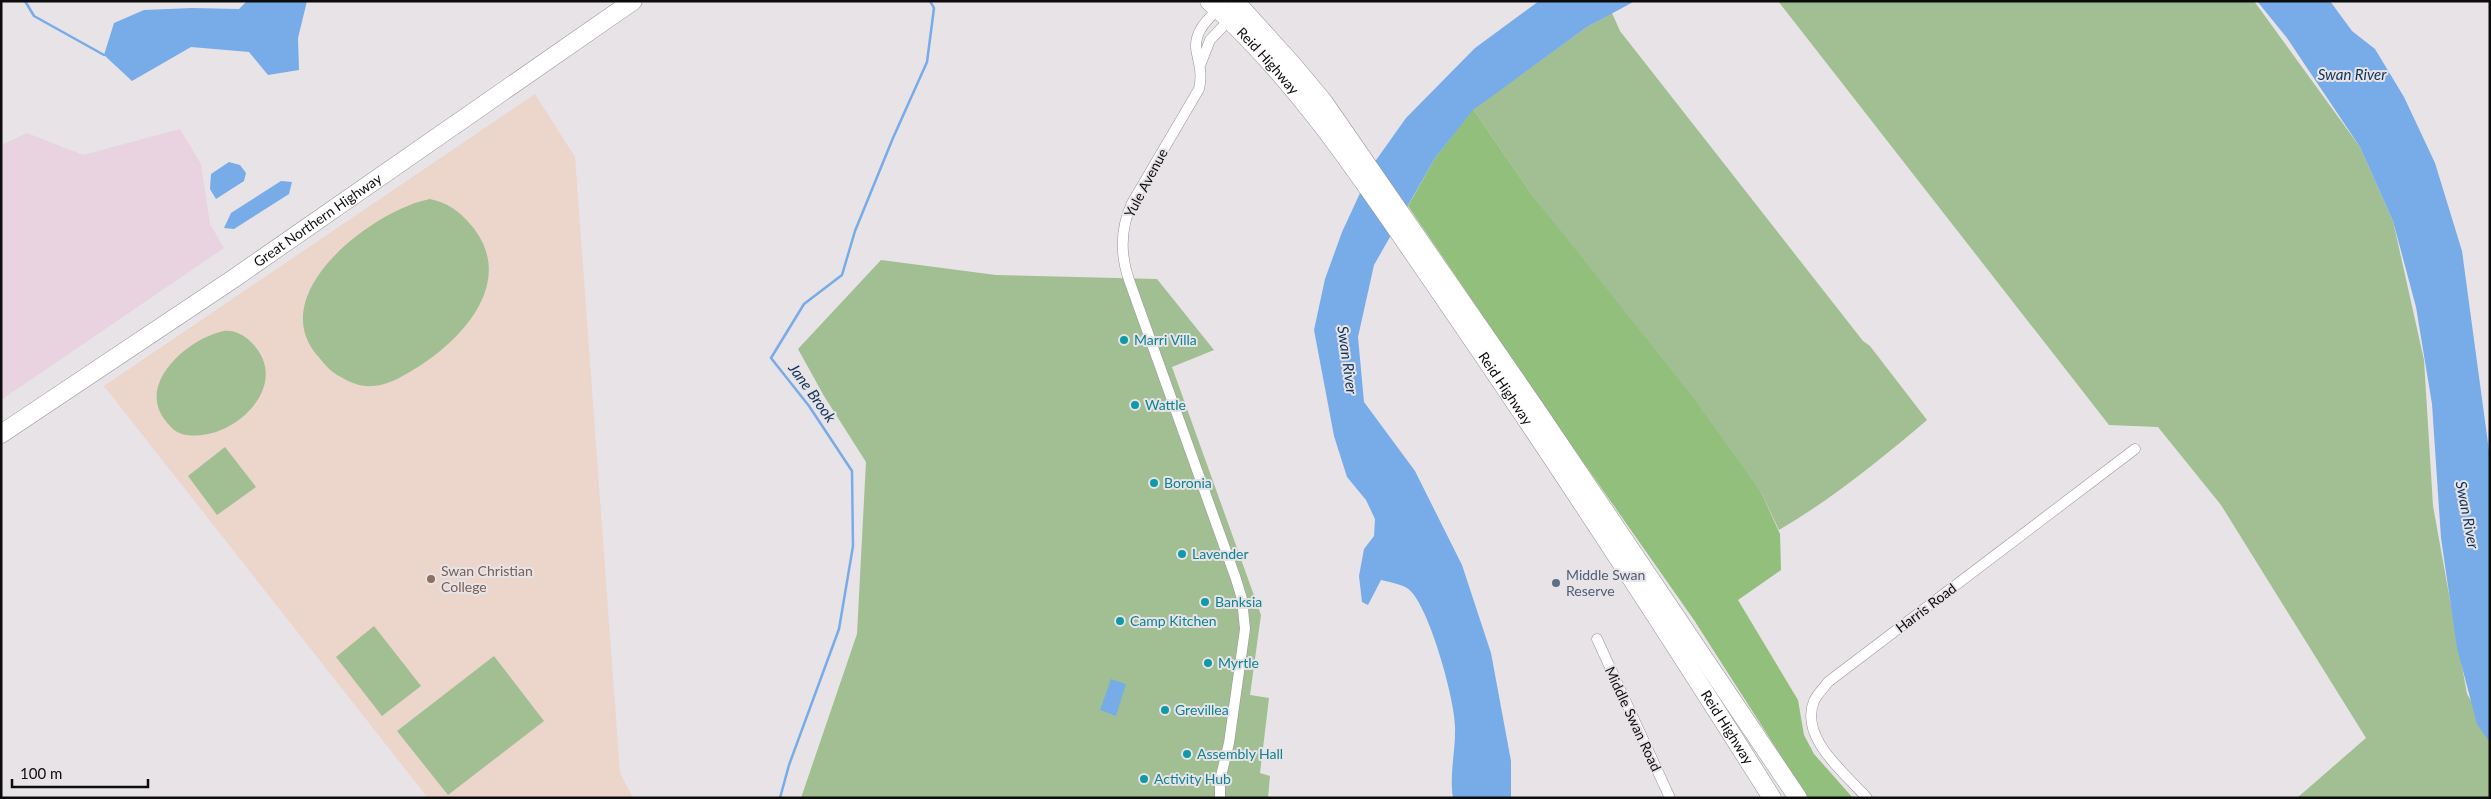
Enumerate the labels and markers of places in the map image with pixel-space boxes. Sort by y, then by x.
place label: Marri Villa [1134,331,1197,348]
marker: Marri Villa [1118,334,1130,346]
place label: Wattle [1145,396,1186,413]
marker: Wattle [1129,399,1141,411]
place label: Boronia [1164,474,1212,491]
marker: Boronia [1148,477,1160,489]
place label: Lavender [1192,545,1249,562]
marker: Lavender [1176,548,1188,560]
place label: Swan Christian College [441,562,533,595]
place label: Middle Swan Reserve [1566,566,1645,599]
marker: Swan Christian College [425,573,437,585]
marker: Middle Swan Reserve [1550,577,1562,589]
place label: Banksia [1215,593,1262,610]
marker: Banksia [1199,596,1211,608]
place label: Camp Kitchen [1130,612,1217,629]
marker: Camp Kitchen [1114,615,1126,627]
place label: Myrtle [1218,654,1259,671]
marker: Myrtle [1202,657,1214,669]
place label: Grevillea [1175,701,1229,718]
marker: Grevillea [1159,704,1171,716]
place label: Assembly Hall [1197,745,1283,762]
marker: Assembly Hall [1181,748,1193,760]
place label: Activity Hub [1154,770,1231,787]
marker: Activity Hub [1138,773,1150,785]

